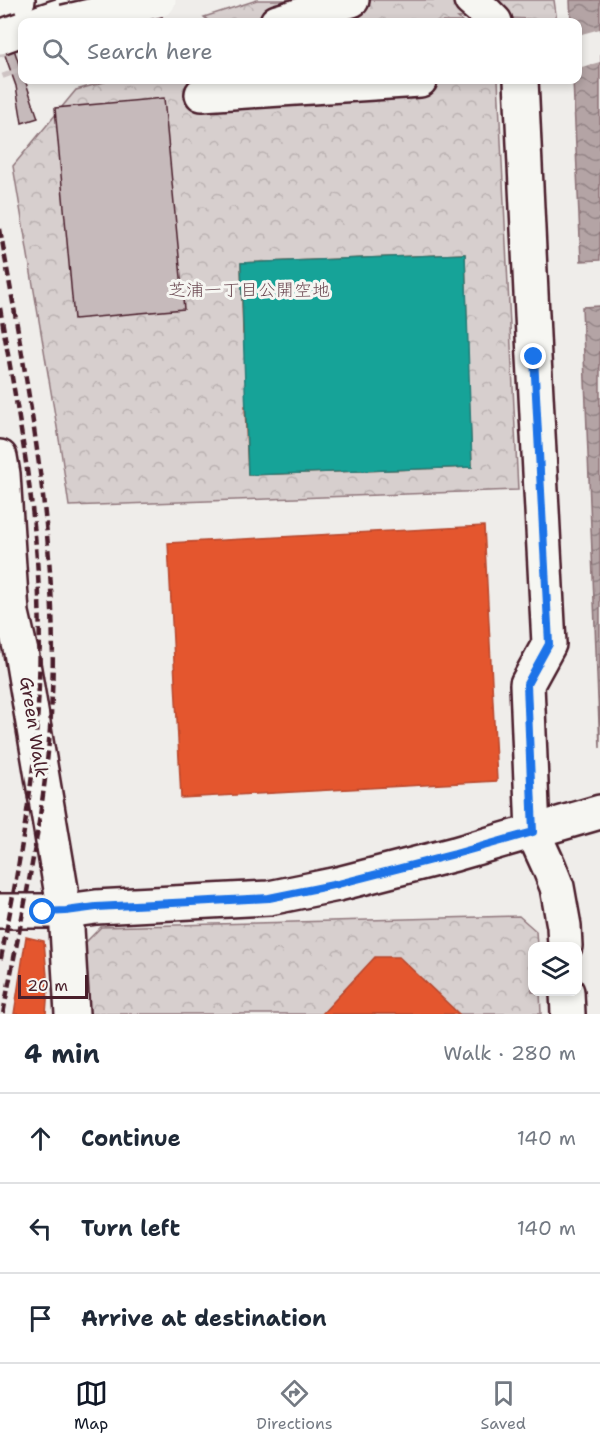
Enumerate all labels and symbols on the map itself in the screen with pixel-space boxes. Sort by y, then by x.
park label: 芝浦一丁目公開空地 [168,278,330,302]
route end [520,343,546,369]
street label: Green Walk [14,675,54,779]
route start [29,898,55,924]
scale bar [18,972,88,1000]

